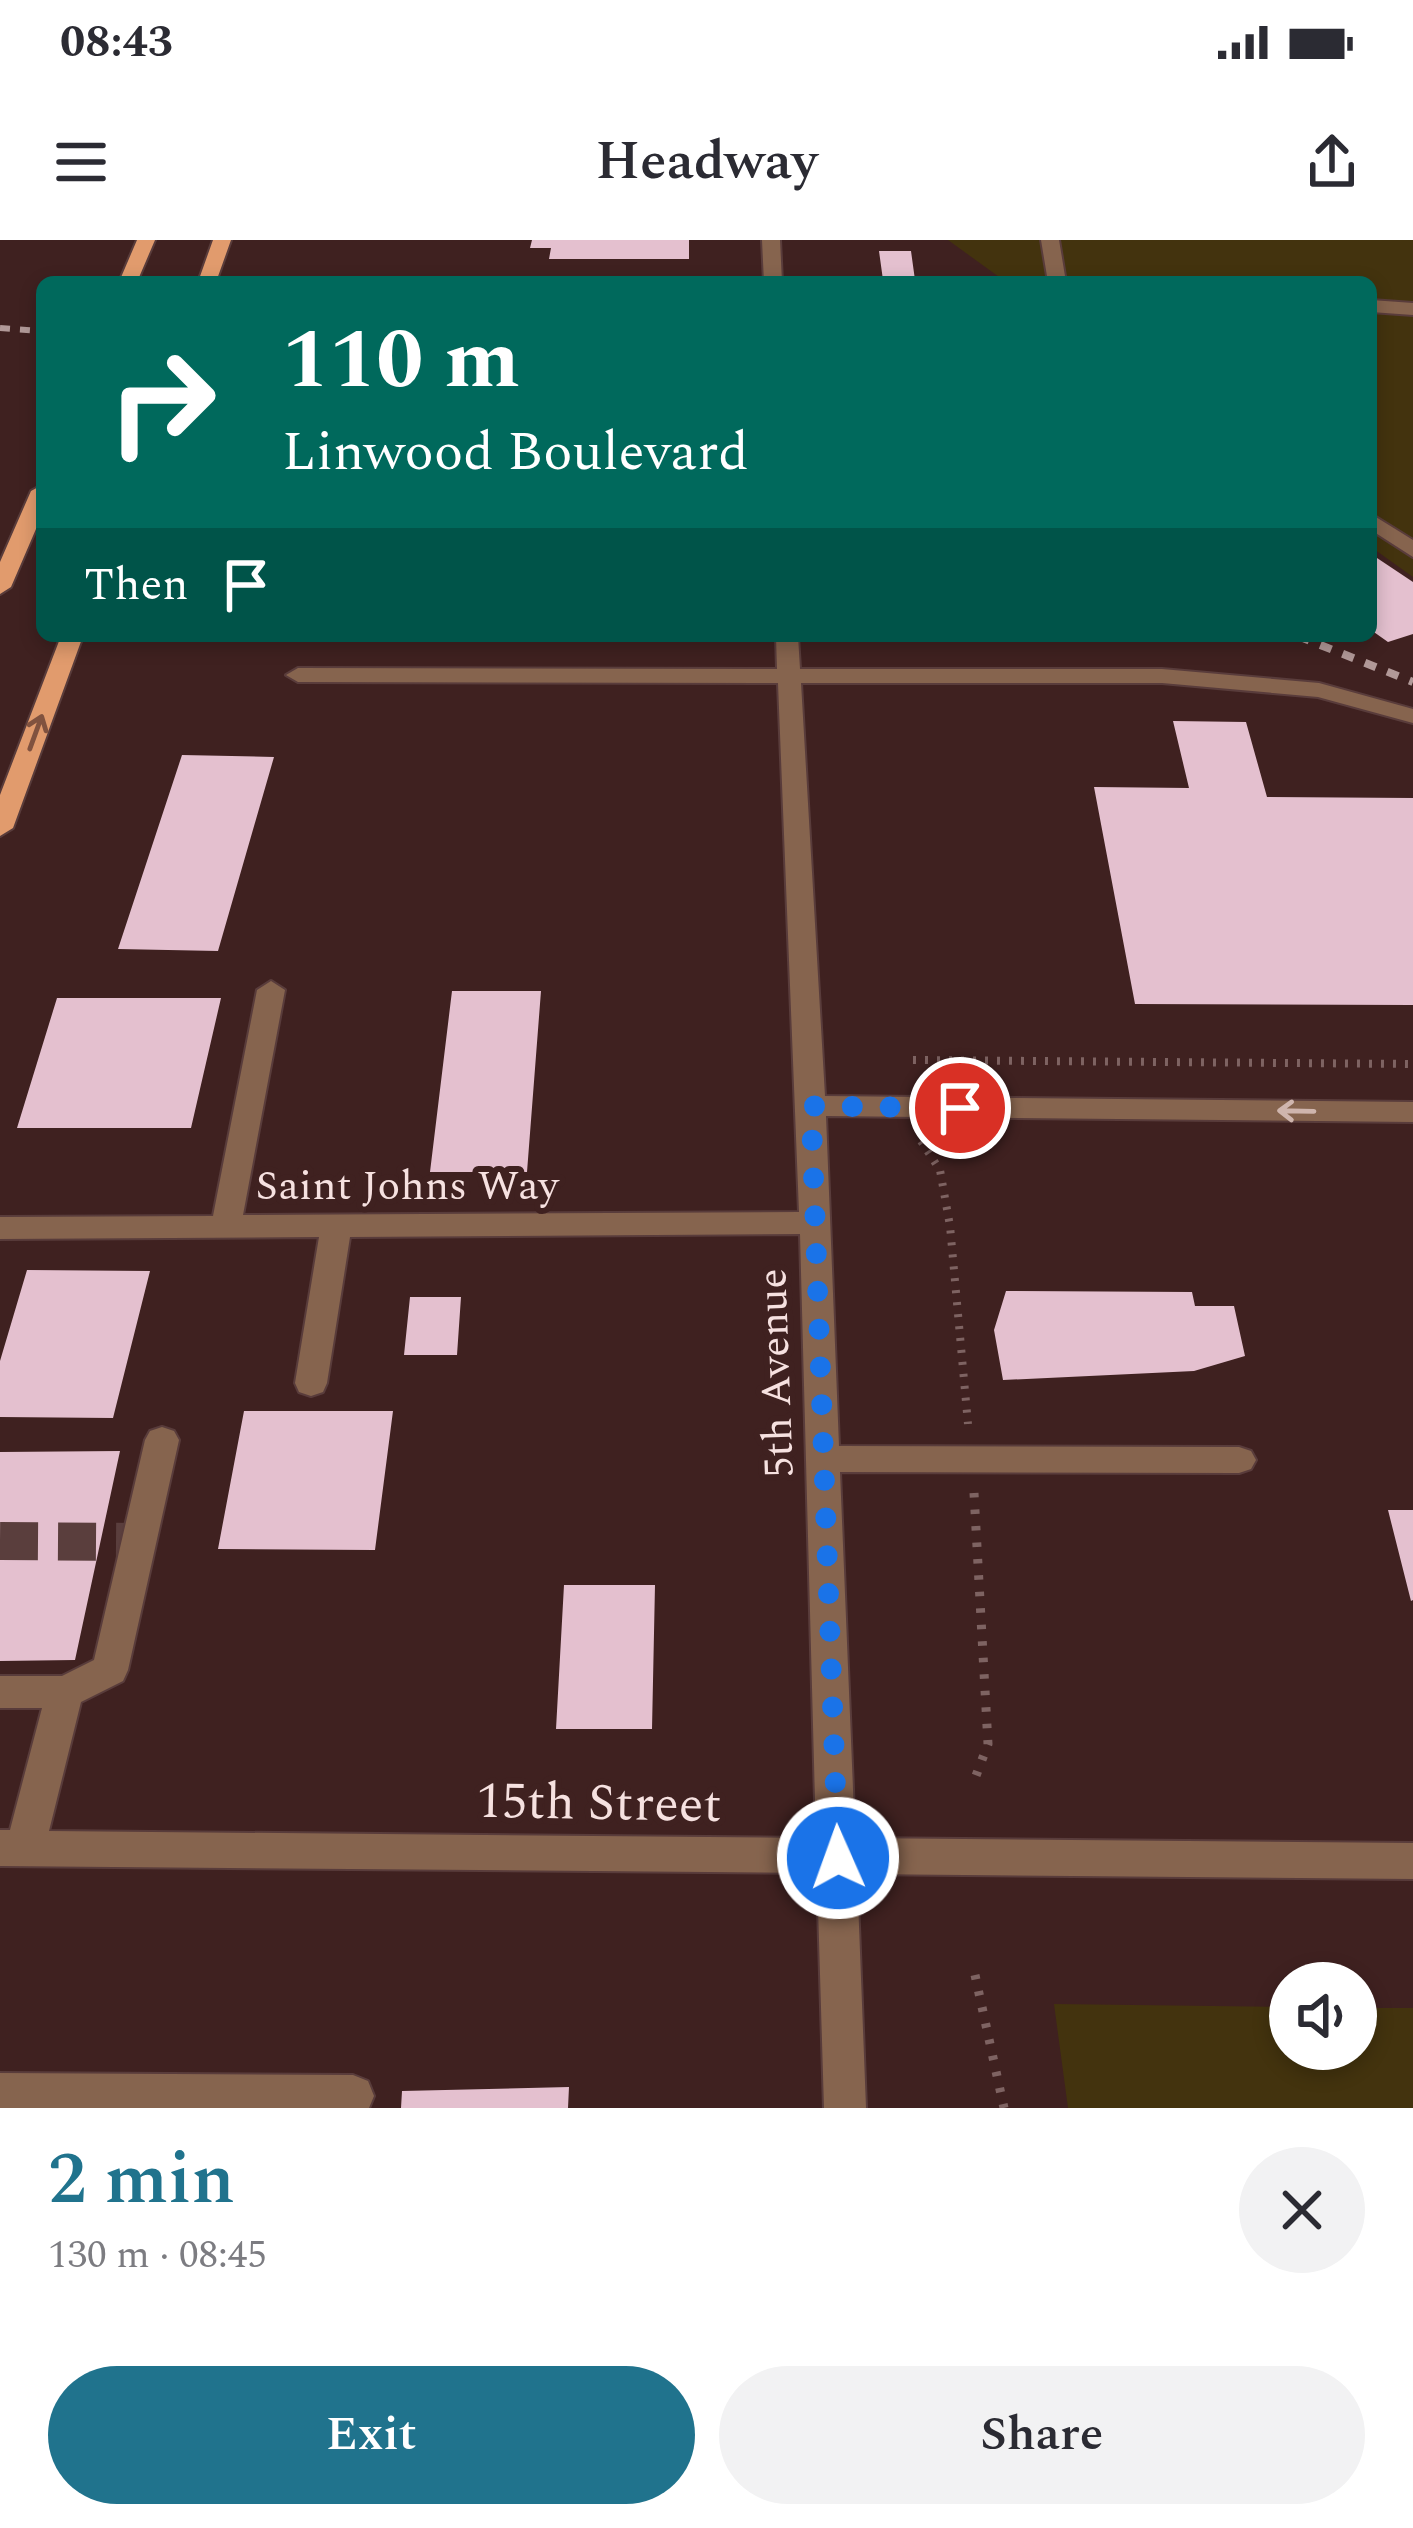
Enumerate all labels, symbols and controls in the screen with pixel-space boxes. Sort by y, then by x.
text: 08:43 [60,8,173,77]
text: Headway [595,121,818,203]
icon: menu [48,129,114,195]
icon: share [1299,129,1365,195]
text: 110 m [282,297,520,425]
icon: right [84,324,240,480]
text: Linwood Boulevard [282,412,749,494]
text: Then [84,551,189,620]
icon: arrive [213,552,279,618]
one-way arrow [27,714,48,751]
pin [909,1057,1011,1159]
icon: arrive [927,1075,993,1141]
one-way arrow [1277,1100,1316,1122]
street label: Saint Johns Way [255,1155,560,1218]
street label: 5th Avenue [741,1267,812,1479]
street label: 15th Street [476,1763,722,1845]
position arrow [775,1795,901,1921]
map controls [1269,1962,1377,2070]
button: sound [1269,1962,1377,2070]
text: 2 min [48,2126,235,2235]
button: close [1239,2147,1365,2273]
text: 130 m · 08:45 [48,2226,267,2285]
button: Exit [48,2366,695,2504]
button: Share [719,2366,1365,2504]

